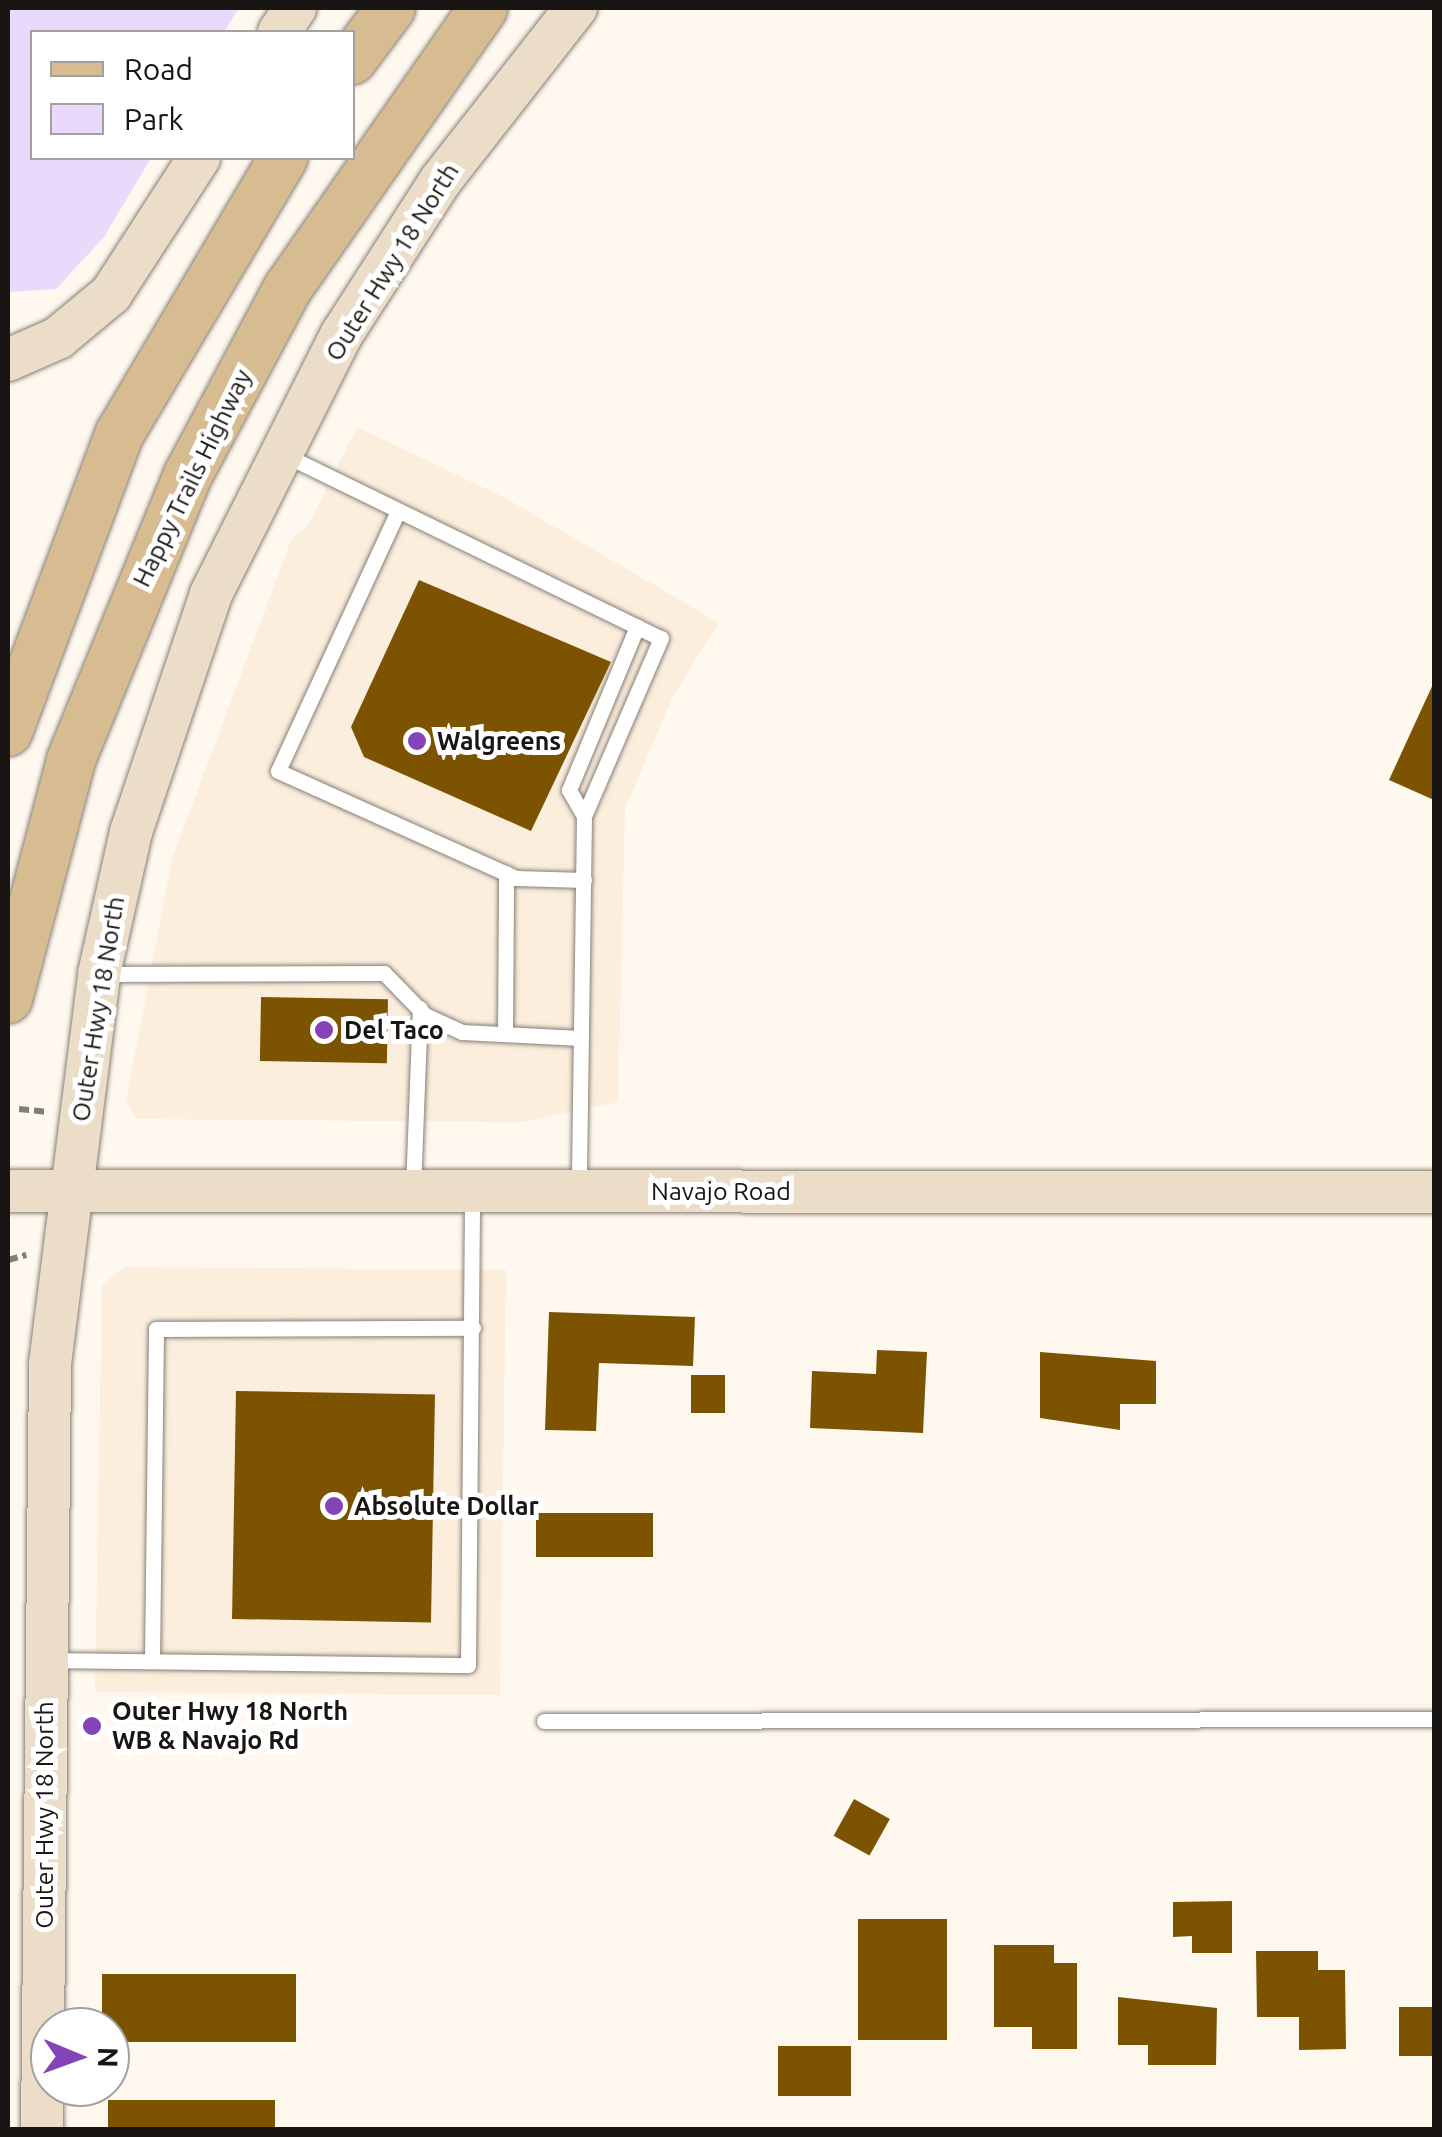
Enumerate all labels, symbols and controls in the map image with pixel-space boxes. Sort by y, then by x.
legend [30,30,355,160]
text: Road [124,52,193,86]
text: Park [124,102,184,136]
street label: Outer Hwy 18 North [319,158,465,366]
street label: Happy Trails Highway [126,364,258,592]
place label: Walgreens [437,726,561,756]
marker: Walgreens [406,730,428,752]
street label: Outer Hwy 18 North [65,894,131,1124]
place label: Del Taco [344,1015,444,1045]
marker: Del Taco [313,1019,335,1041]
street label: Navajo Road [651,1176,791,1206]
place label: Absolute Dollar [354,1491,539,1521]
marker: Absolute Dollar [323,1495,345,1517]
place label: Outer Hwy 18 North WB & Navajo Rd [112,1697,348,1756]
street label: Outer Hwy 18 North [29,1701,59,1929]
marker: Outer Hwy 18 North WB & Navajo Rd [81,1715,103,1737]
north arrow [30,2007,130,2107]
text: N [93,2047,124,2068]

